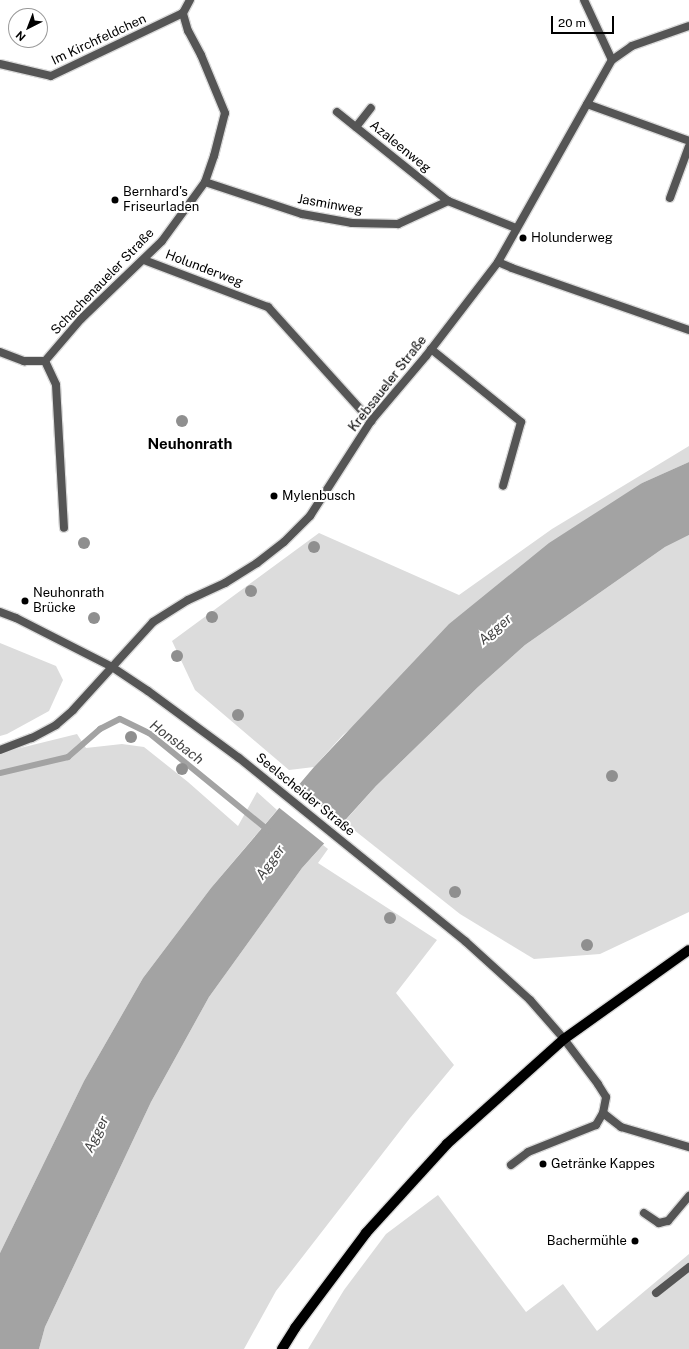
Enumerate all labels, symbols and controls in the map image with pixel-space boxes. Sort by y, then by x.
north arrow [8,8,48,48]
scale bar [553,8,616,34]
street label: Im Kirchfeldchen [49,11,149,69]
text: 20 m [558,16,586,30]
text: N [13,29,28,44]
street label: Azaleenweg [366,118,434,176]
place label: Bernhard's Friseurladen [123,185,199,216]
street label: Jasminweg [296,192,364,218]
marker: Bernhard's Friseurladen [110,195,120,205]
street label: Schachenaueler Straße [48,226,158,338]
place label: Holunderweg [531,230,613,246]
marker: Holunderweg [518,233,528,243]
street label: Holunderweg [163,247,245,291]
street label: Krebsaueler Straße [346,333,430,435]
district label: Neuhonrath [148,435,232,453]
place label: Mylenbusch [282,488,355,504]
marker: Mylenbusch [269,491,279,501]
place label: Neuhonrath Brücke [33,586,104,617]
marker: Neuhonrath Brücke [20,596,30,606]
water label: Agger [475,610,515,648]
water label: Honsbach [147,716,207,768]
street label: Seelscheider Straße [252,750,358,840]
water label: Agger [252,842,288,882]
water label: Agger [80,1113,112,1155]
place label: Getränke Kappes [551,1156,655,1172]
marker: Getränke Kappes [538,1159,548,1169]
place label: Bachermühle [547,1233,627,1249]
marker: Bachermühle [630,1236,640,1246]

